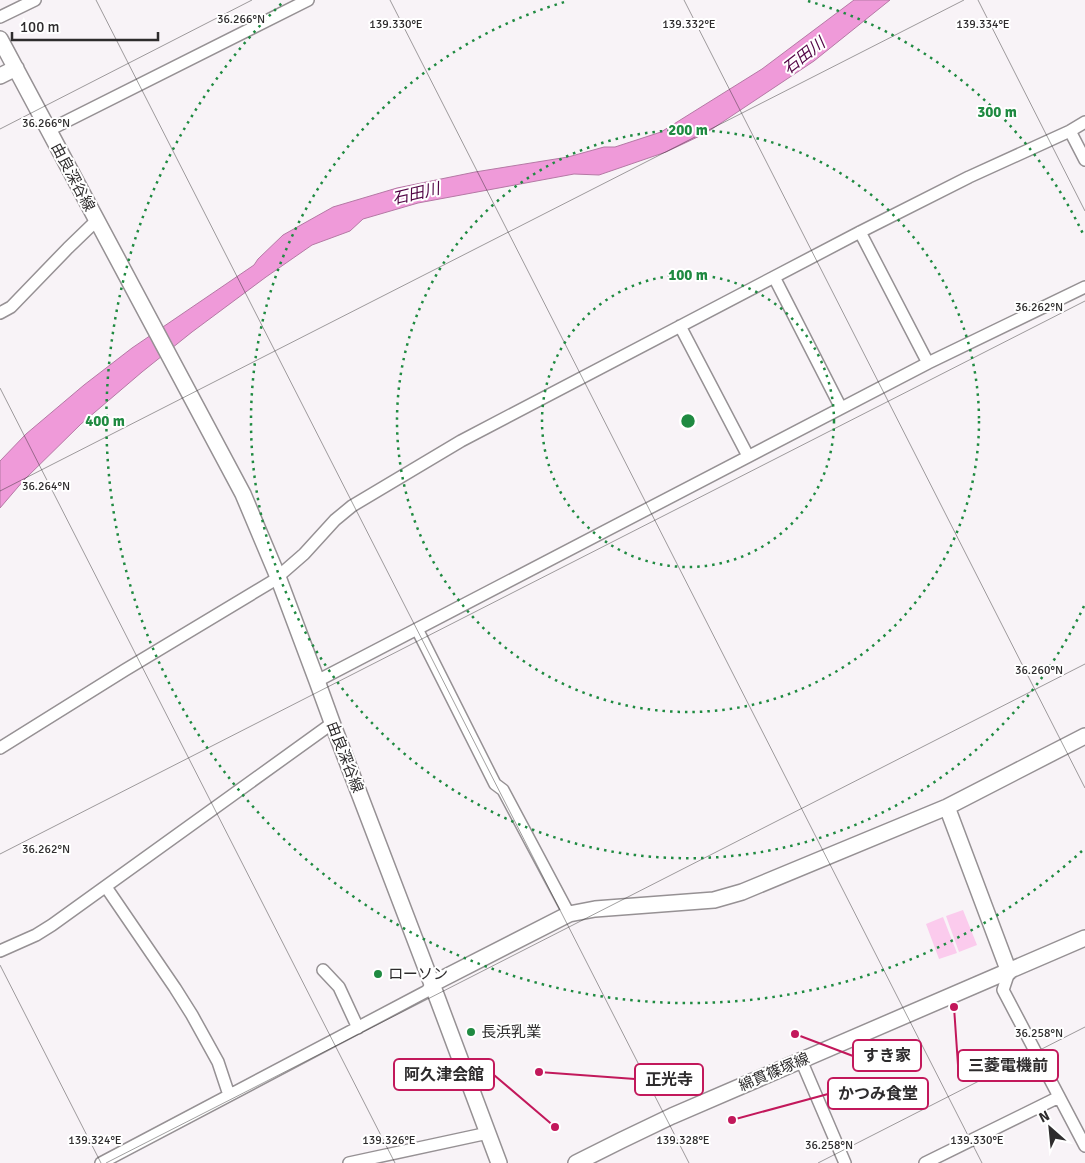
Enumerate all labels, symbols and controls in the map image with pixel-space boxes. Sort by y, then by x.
scale bar [12,10,159,42]
text: 36.266°N [217,12,265,27]
text: 139.330°E [369,17,423,32]
text: 139.332°E [662,17,716,32]
text: 139.334°E [956,17,1010,32]
text: 100 m [20,18,60,36]
water label: 石田川 [779,32,831,79]
text: 300 m [977,103,1017,121]
text: 36.266°N [22,116,70,131]
text: 200 m [668,121,708,139]
street label: 由良深谷線 [47,140,99,214]
water label: 石田川 [390,178,444,209]
text: 100 m [668,266,708,284]
text: 36.262°N [1015,300,1063,315]
text: 400 m [85,412,125,430]
centre of rings [679,412,697,430]
text: 36.264°N [22,479,70,494]
text: 36.260°N [1015,663,1063,678]
street label: 由良深谷線 [323,719,367,795]
text: 36.262°N [22,842,70,857]
place label: ローソン [388,965,448,983]
marker: ローソン [372,968,384,980]
place label: 長浜乳業 [481,1023,541,1041]
marker: 長浜乳業 [465,1026,477,1038]
text: 36.258°N [1015,1026,1063,1041]
callout: すき家 [853,1040,921,1071]
text: すき家 [863,1046,911,1066]
street label: 綿貫篠塚線 [736,1049,812,1095]
callout: 三菱電機前 [958,1050,1058,1081]
text: 三菱電機前 [968,1056,1048,1076]
callout: 阿久津会館 [394,1059,494,1090]
callout: 正光寺 [635,1064,703,1095]
text: 阿久津会館 [404,1065,484,1085]
text: 正光寺 [645,1070,693,1090]
callout: かつみ食堂 [828,1078,928,1109]
text: かつみ食堂 [838,1084,918,1104]
north arrow [1025,1103,1075,1153]
text: N [1036,1107,1053,1127]
text: 139.324°E [68,1133,122,1148]
text: 139.326°E [362,1133,416,1148]
text: 139.328°E [656,1133,710,1148]
text: 139.330°E [950,1133,1004,1148]
text: 36.258°N [805,1138,853,1153]

